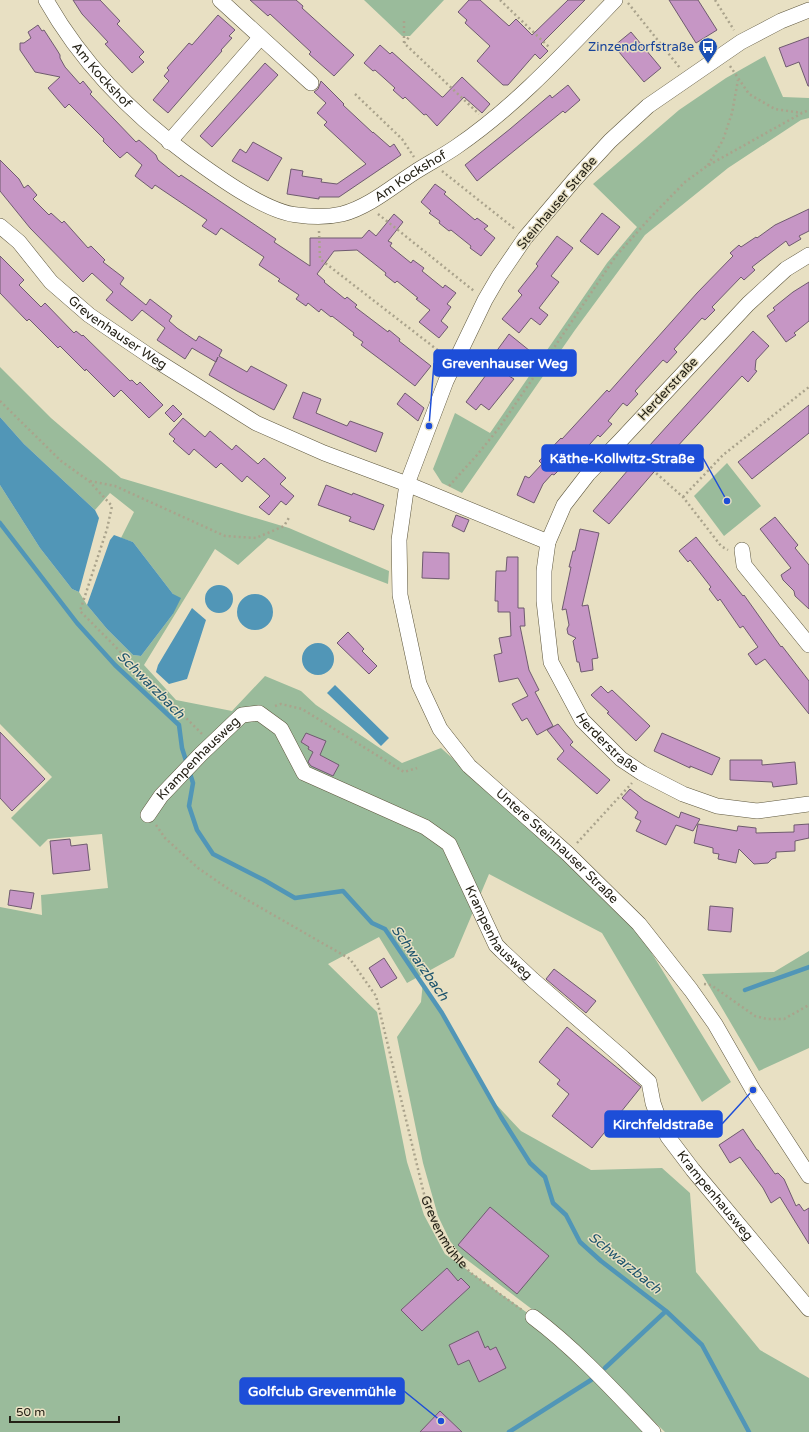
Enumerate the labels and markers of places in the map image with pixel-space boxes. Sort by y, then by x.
bus stop icon: Zinzendorfstraße [697,36,719,64]
place label: Zinzendorfstraße [588,39,694,55]
callout: Grevenhauser Weg [434,350,576,376]
callout: Käthe-Kollwitz-Straße [542,445,703,471]
callout: Kirchfeldstraße [605,1111,722,1137]
callout: Golfclub Grevenmühle [240,1378,404,1404]

